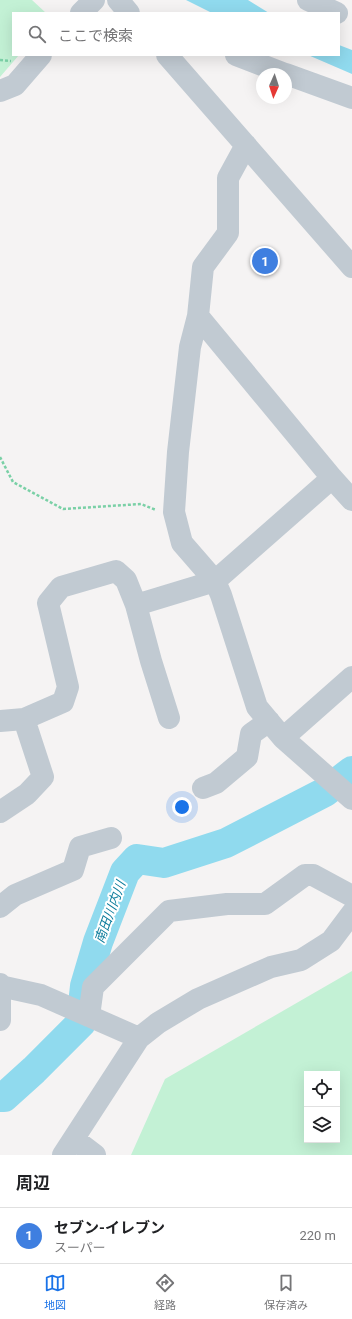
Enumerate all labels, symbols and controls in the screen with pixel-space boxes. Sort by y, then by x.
search box [12,12,340,56]
icon: search [26,23,48,45]
text: ここで検索 [58,27,133,45]
north arrow [256,68,292,104]
pin: 1 [252,246,278,276]
your location [172,797,192,817]
water label: 南田川内川 [92,877,129,945]
map controls [304,1071,340,1143]
button: locate [304,1071,340,1107]
button: layers [304,1107,340,1143]
text: 周辺 [16,1173,50,1193]
text: セブン-イレブン [54,1219,165,1237]
text: 1 [25,1228,33,1243]
text: 220 m [299,1228,336,1243]
text: スーパー [54,1240,106,1255]
tab: 地図 [44,1272,66,1312]
tab: 経路 [154,1272,176,1312]
tab: 保存済み [264,1272,308,1312]

